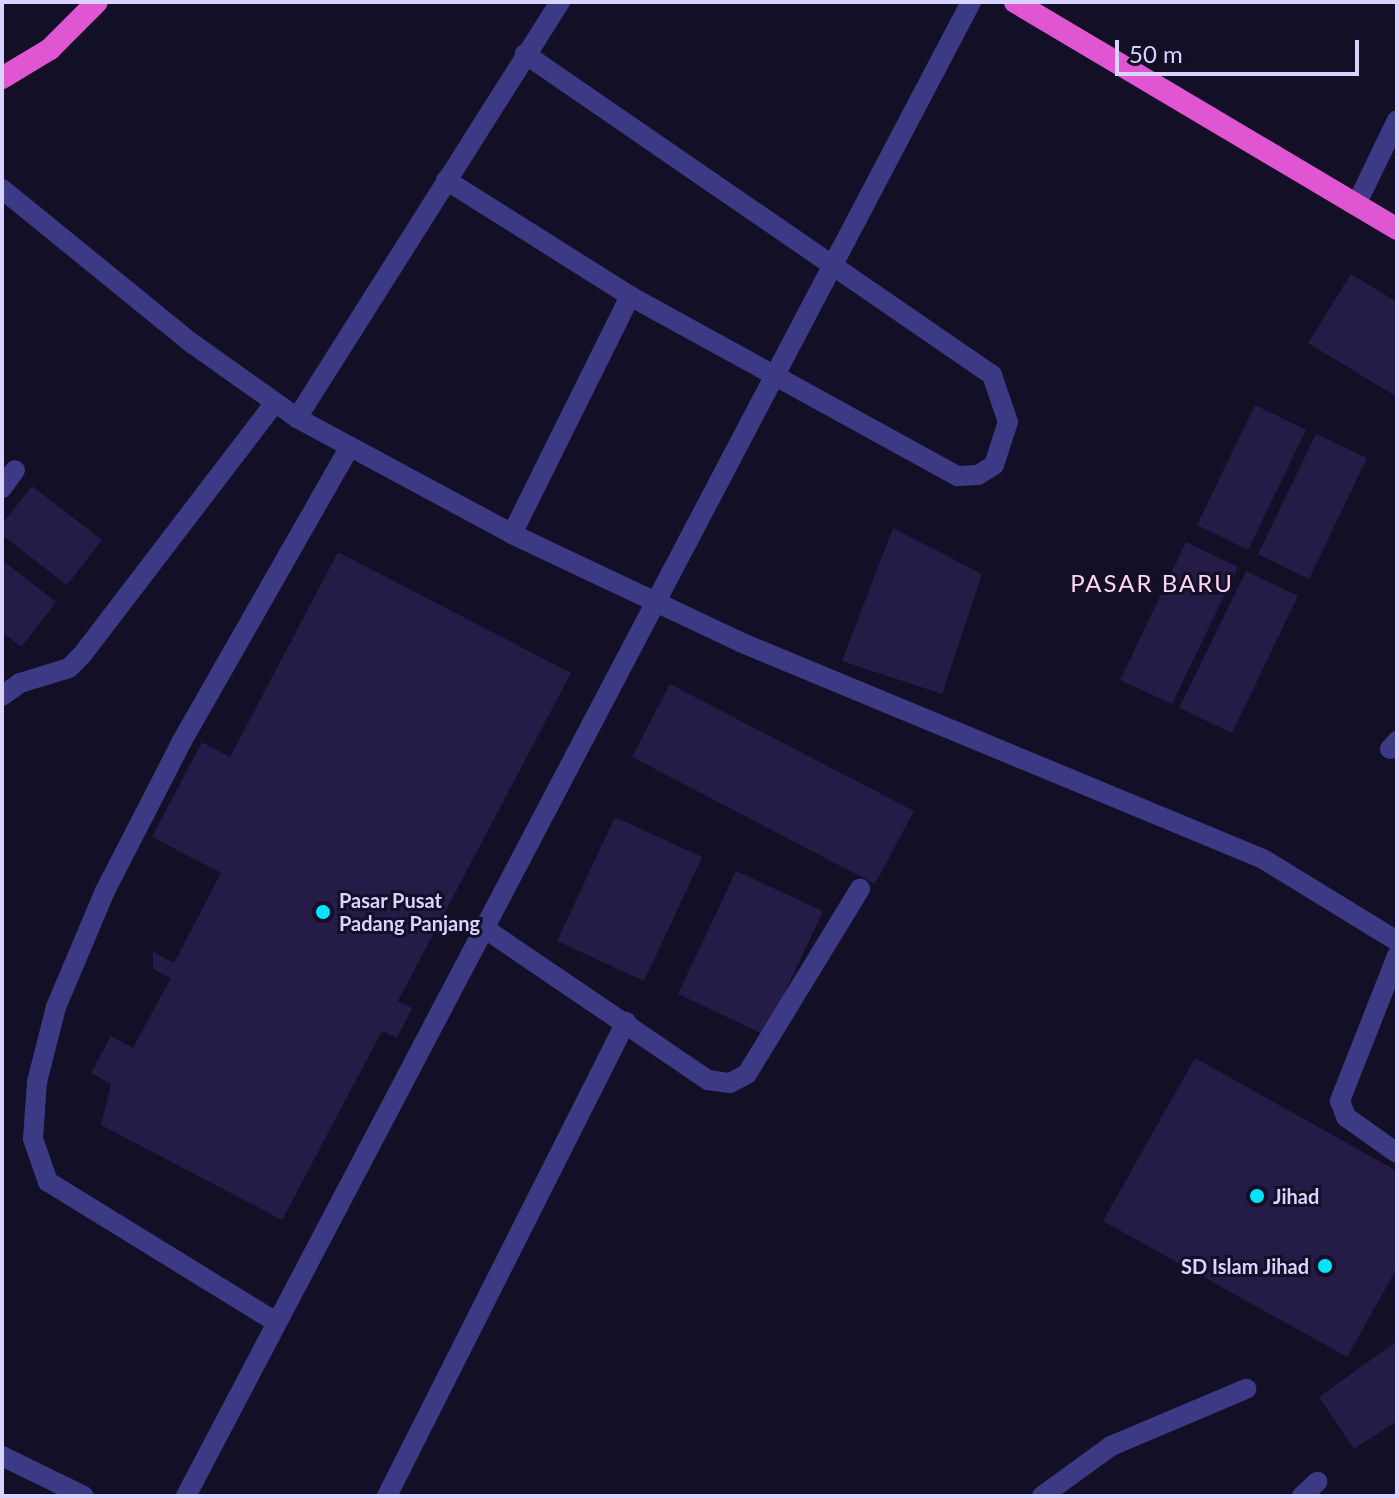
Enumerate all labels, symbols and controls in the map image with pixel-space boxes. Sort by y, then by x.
scale bar [1119,24,1363,74]
text: 50 m [1129,39,1183,68]
district label: PASAR BARU [1070,569,1234,597]
place label: Pasar Pusat Padang Panjang [339,888,480,935]
marker: Pasar Pusat Padang Panjang [314,903,332,921]
place label: Jihad [1273,1184,1319,1208]
marker: Jihad [1248,1187,1266,1205]
place label: SD Islam Jihad [1180,1254,1309,1278]
marker: SD Islam Jihad [1316,1257,1334,1275]

